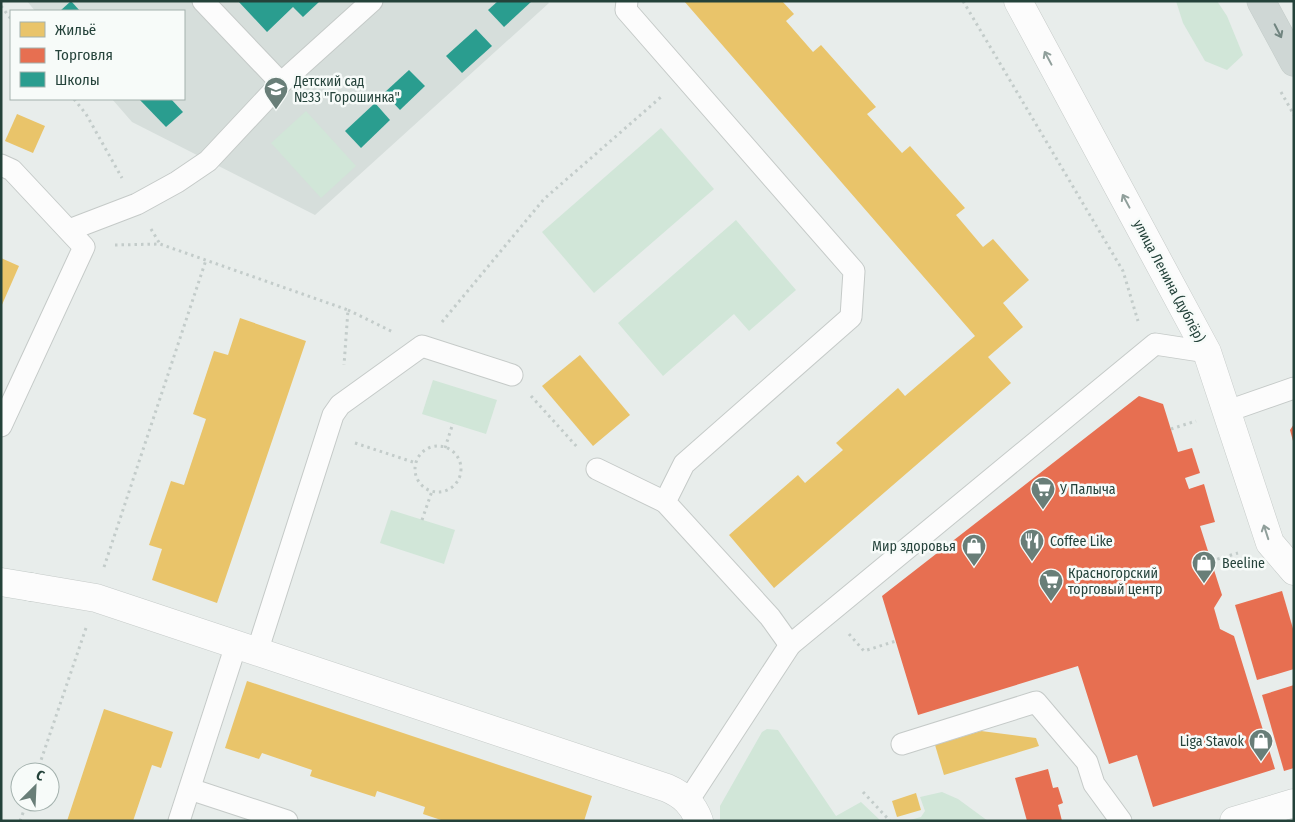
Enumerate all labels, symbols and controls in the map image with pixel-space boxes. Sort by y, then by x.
legend [10,10,185,100]
text: Жильё [55,21,96,39]
one-way arrow [1274,23,1283,38]
text: Торговля [55,46,113,64]
one-way arrow [1043,51,1053,66]
text: Школы [55,71,100,89]
place label: Детский сад №33 "Горошинка" [293,73,400,106]
school or university icon: Детский сад №33 "Горошинка" [263,76,289,110]
one-way arrow [1121,194,1130,209]
street label: улица Ленина (дублёр) [1129,217,1209,345]
supermarket icon: У Палыча [1030,476,1056,510]
place label: У Палыча [1059,481,1116,498]
one-way arrow [1261,524,1271,540]
restaurant icon: Coffee Like [1019,528,1045,562]
shop icon: Мир здоровья [961,533,987,567]
place label: Coffee Like [1050,533,1113,550]
place label: Мир здоровья [872,538,956,555]
shop icon: Beeline [1191,550,1217,584]
place label: Beeline [1222,555,1265,572]
place label: Красногорский торговый центр [1068,565,1163,598]
supermarket icon: Красногорский торговый центр [1038,568,1064,602]
shop icon: Liga Stavok [1248,728,1274,762]
place label: Liga Stavok [1180,733,1244,750]
north arrow [10,762,60,812]
text: С [33,766,47,785]

